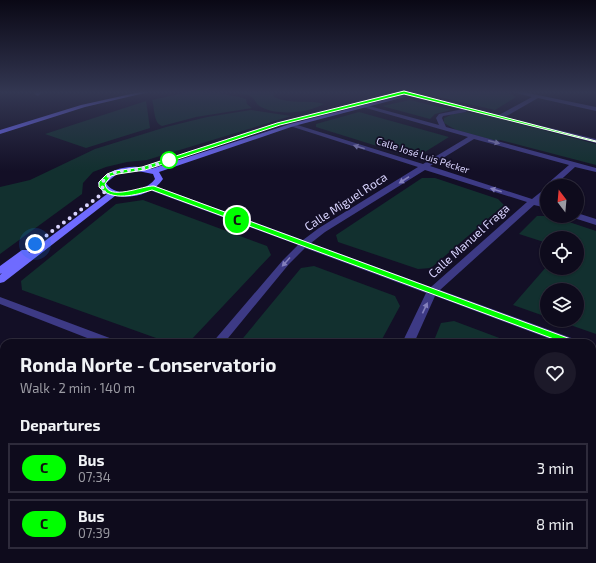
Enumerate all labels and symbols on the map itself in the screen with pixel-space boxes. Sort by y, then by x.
street label: Calle José Luis Pécker [375,134,471,176]
one-way arrow [488,140,500,146]
one-way arrow [353,143,365,149]
unlabelled marker [160,151,178,169]
street label: Calle Miguel Roca [301,169,389,233]
one-way arrow [398,176,409,183]
north arrow [540,179,584,223]
one-way arrow [490,187,502,193]
street label: Calle Manuel Fraga [425,200,512,280]
line badge: C [224,207,250,233]
your location [25,234,45,254]
one-way arrow [282,257,291,267]
one-way arrow [422,302,428,313]

